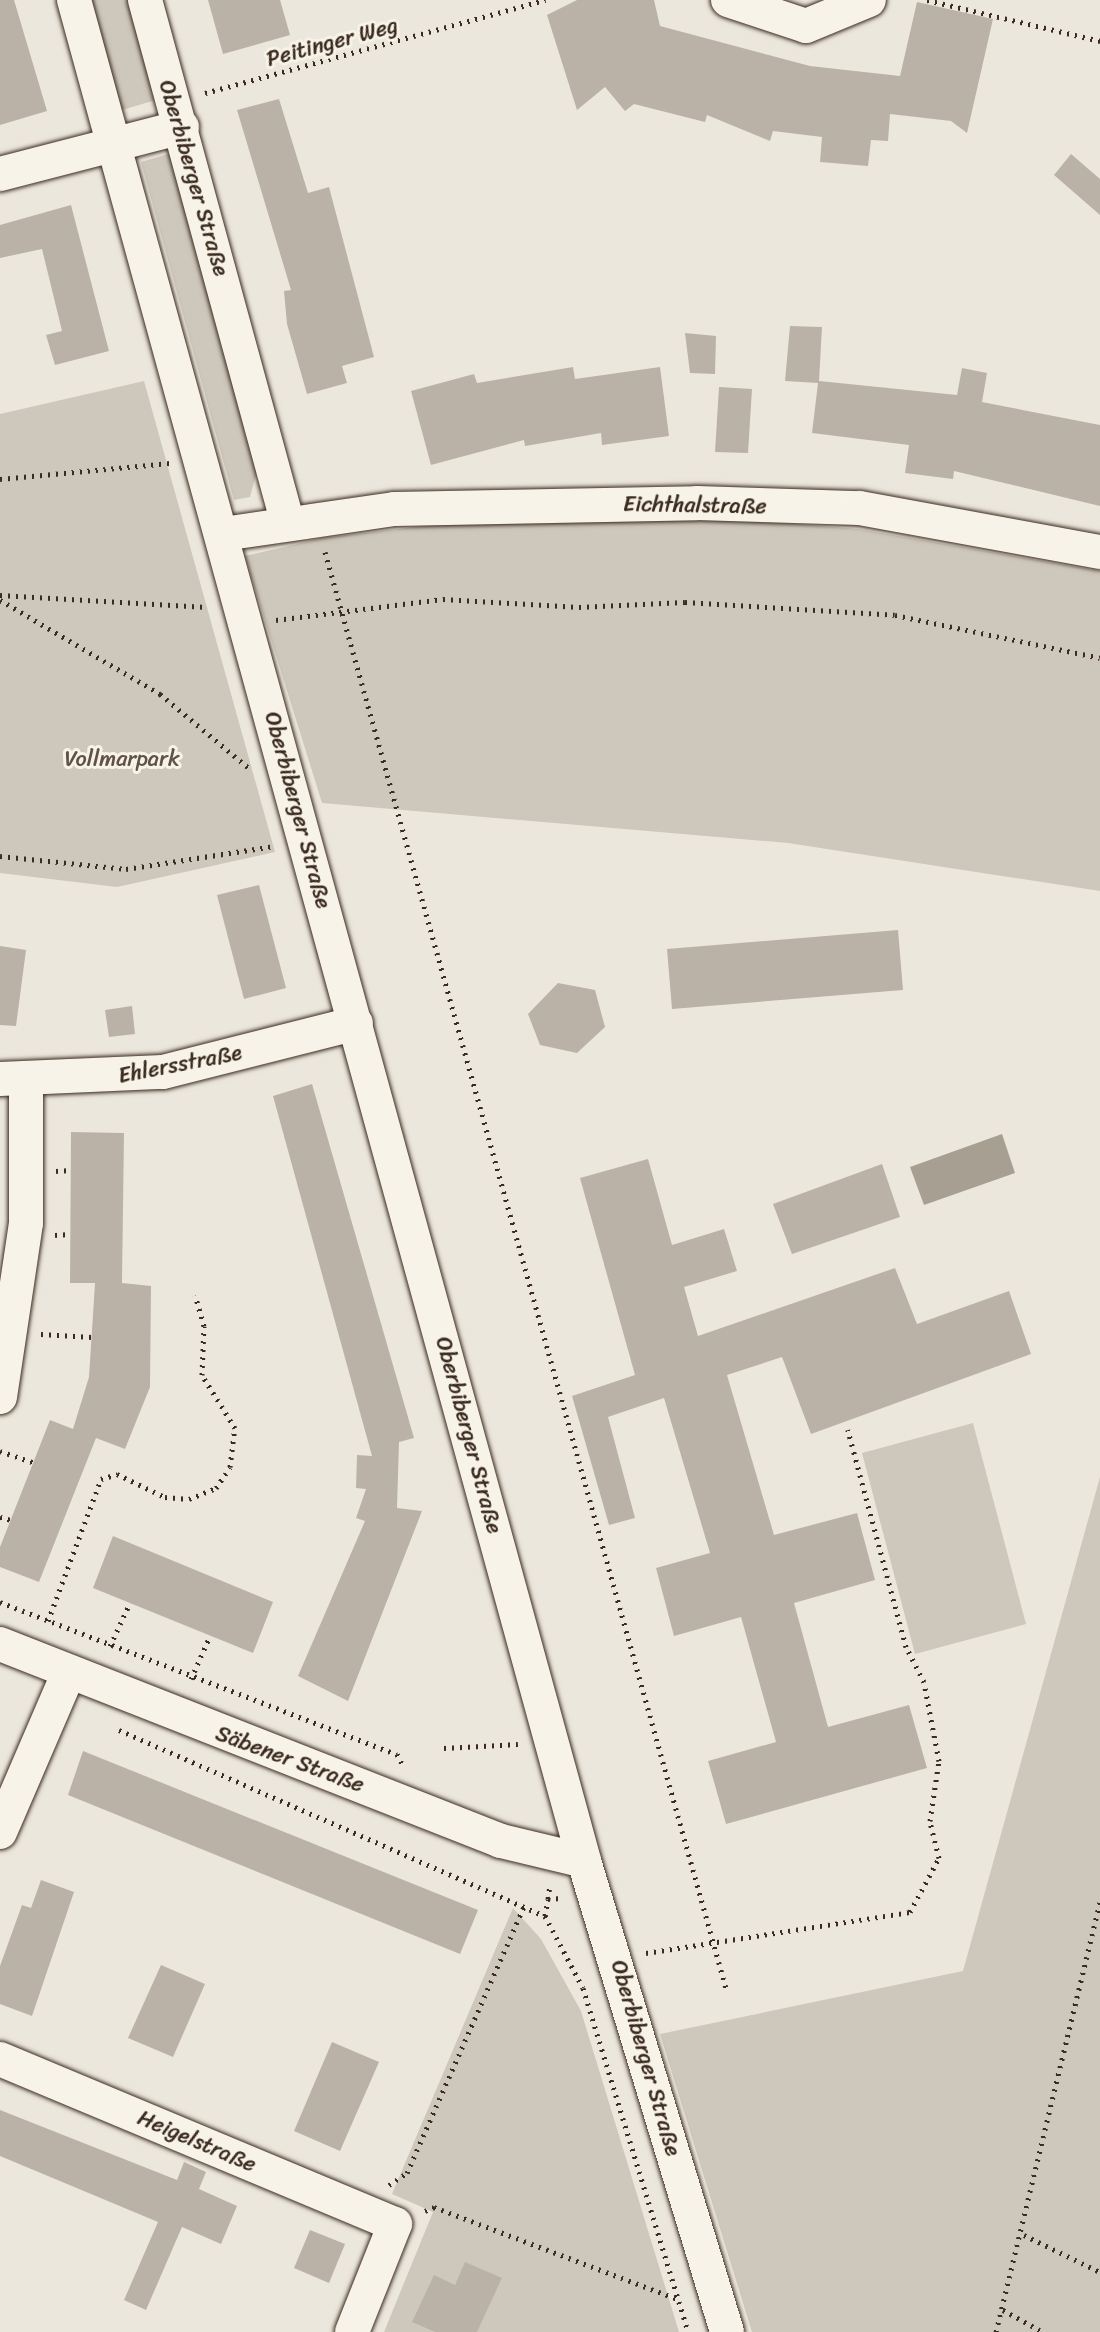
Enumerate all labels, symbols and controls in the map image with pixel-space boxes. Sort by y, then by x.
street label: Peitinger Weg [263,12,401,72]
street label: Oberbiberger Straße [153,77,235,279]
street label: Eichthalstraße [623,491,767,519]
street label: Oberbiberger Straße [259,708,337,912]
park label: Vollmarpark [64,746,180,772]
street label: Ehlersstraße [116,1039,244,1089]
street label: Oberbiberger Straße [430,1333,508,1537]
street label: Säbener Straße [212,1720,368,1798]
street label: Oberbiberger Straße [605,1957,687,2159]
street label: Heigelstraße [134,2104,260,2178]

